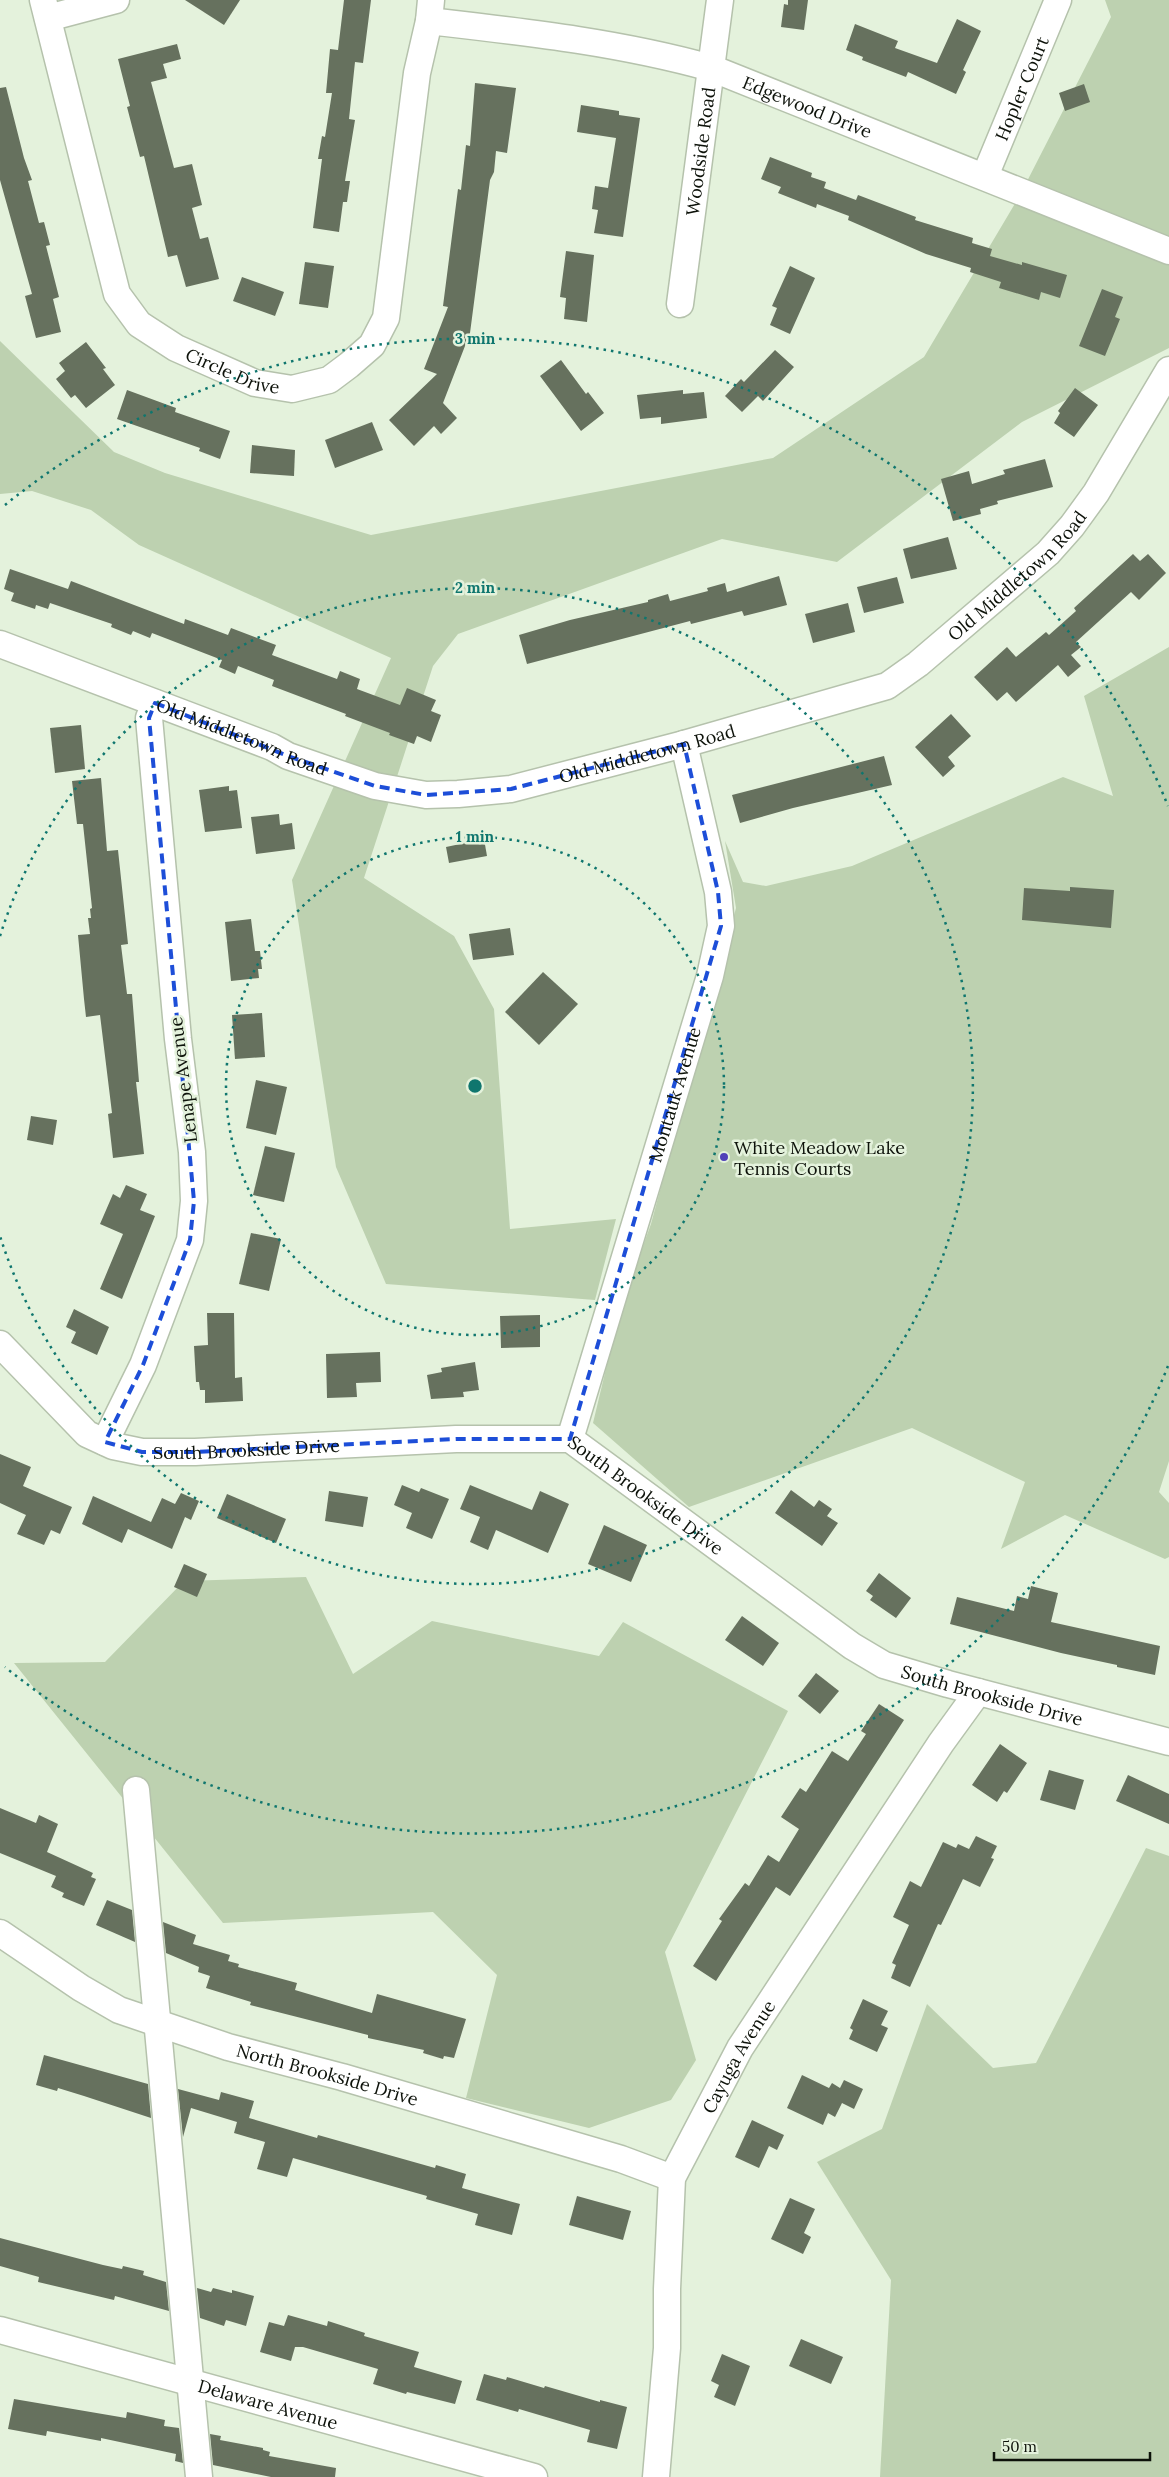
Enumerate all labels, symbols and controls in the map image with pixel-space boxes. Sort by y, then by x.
street label: Hopler Court [990,33,1053,144]
street label: Edgewood Drive [739,70,876,143]
street label: Woodside Road [680,85,720,217]
text: 3 min [455,329,496,348]
street label: Circle Drive [182,342,282,398]
street label: Old Middletown Road [943,506,1091,645]
text: 2 min [455,578,496,597]
street label: Old Middletown Road [153,693,330,780]
street label: Old Middletown Road [556,718,738,788]
text: 1 min [456,827,495,846]
street label: Lenape Avenue [164,1015,202,1144]
street label: Montauk Avenue [643,1024,706,1165]
centre of rings [466,1077,484,1095]
place label: White Meadow Lake Tennis Courts [734,1136,905,1180]
marker: White Meadow Lake Tennis Courts [718,1151,730,1163]
street label: South Brookside Drive [564,1430,728,1560]
street label: South Brookside Drive [153,1433,341,1464]
street label: South Brookside Drive [899,1659,1086,1730]
street label: Cayuga Avenue [697,1995,780,2117]
street label: North Brookside Drive [234,2038,421,2110]
street label: Delaware Avenue [196,2374,341,2434]
scale bar [994,2430,1150,2462]
text: 50 m [1002,2437,1037,2456]

